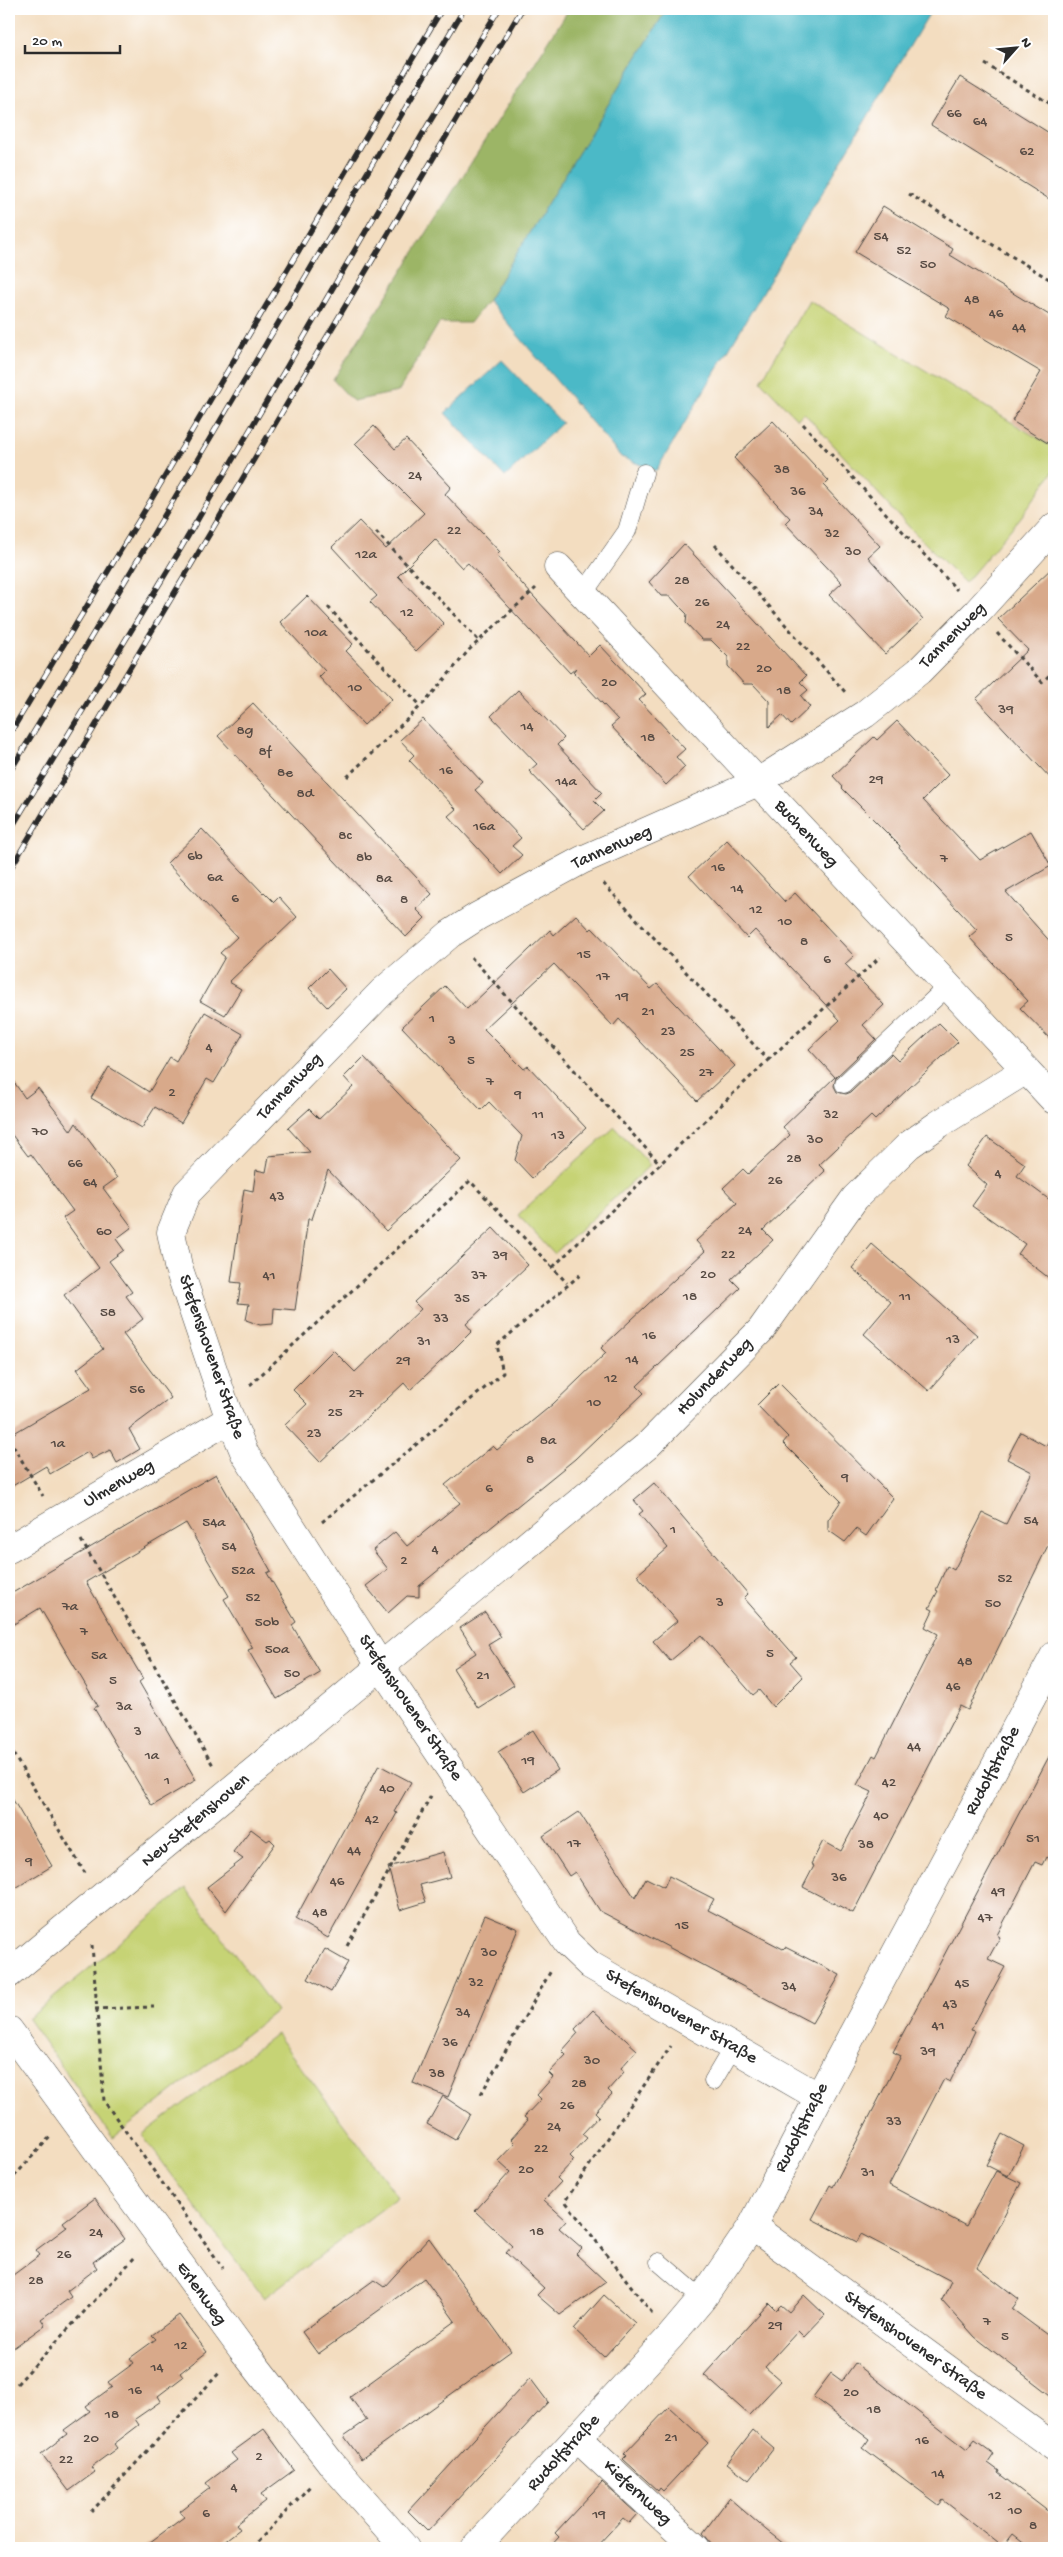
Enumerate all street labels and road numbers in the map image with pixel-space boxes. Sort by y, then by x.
street label: Tannenweg [915,598,991,674]
street label: Buchenweg [769,795,843,872]
street label: Tannenweg [568,821,655,875]
street label: Tannenweg [252,1049,327,1126]
street label: Stefenshovener Straße [173,1272,249,1442]
street label: Holunderweg [673,1334,757,1420]
street label: Ulmenweg [80,1455,158,1513]
street label: Stefenshovener Straße [353,1631,467,1786]
street label: Rudolfstraße [961,1722,1026,1819]
street label: Neu-Stefenshoven [138,1769,255,1872]
street label: Stefenshovener Straße [601,1965,761,2069]
street label: Rudolfstraße [770,2079,834,2176]
street label: Erlenweg [171,2258,231,2330]
street label: Stefenshovener Straße [839,2287,991,2405]
street label: Rudolfstraße [523,2410,606,2496]
street label: Kiefernweg [598,2456,676,2530]

